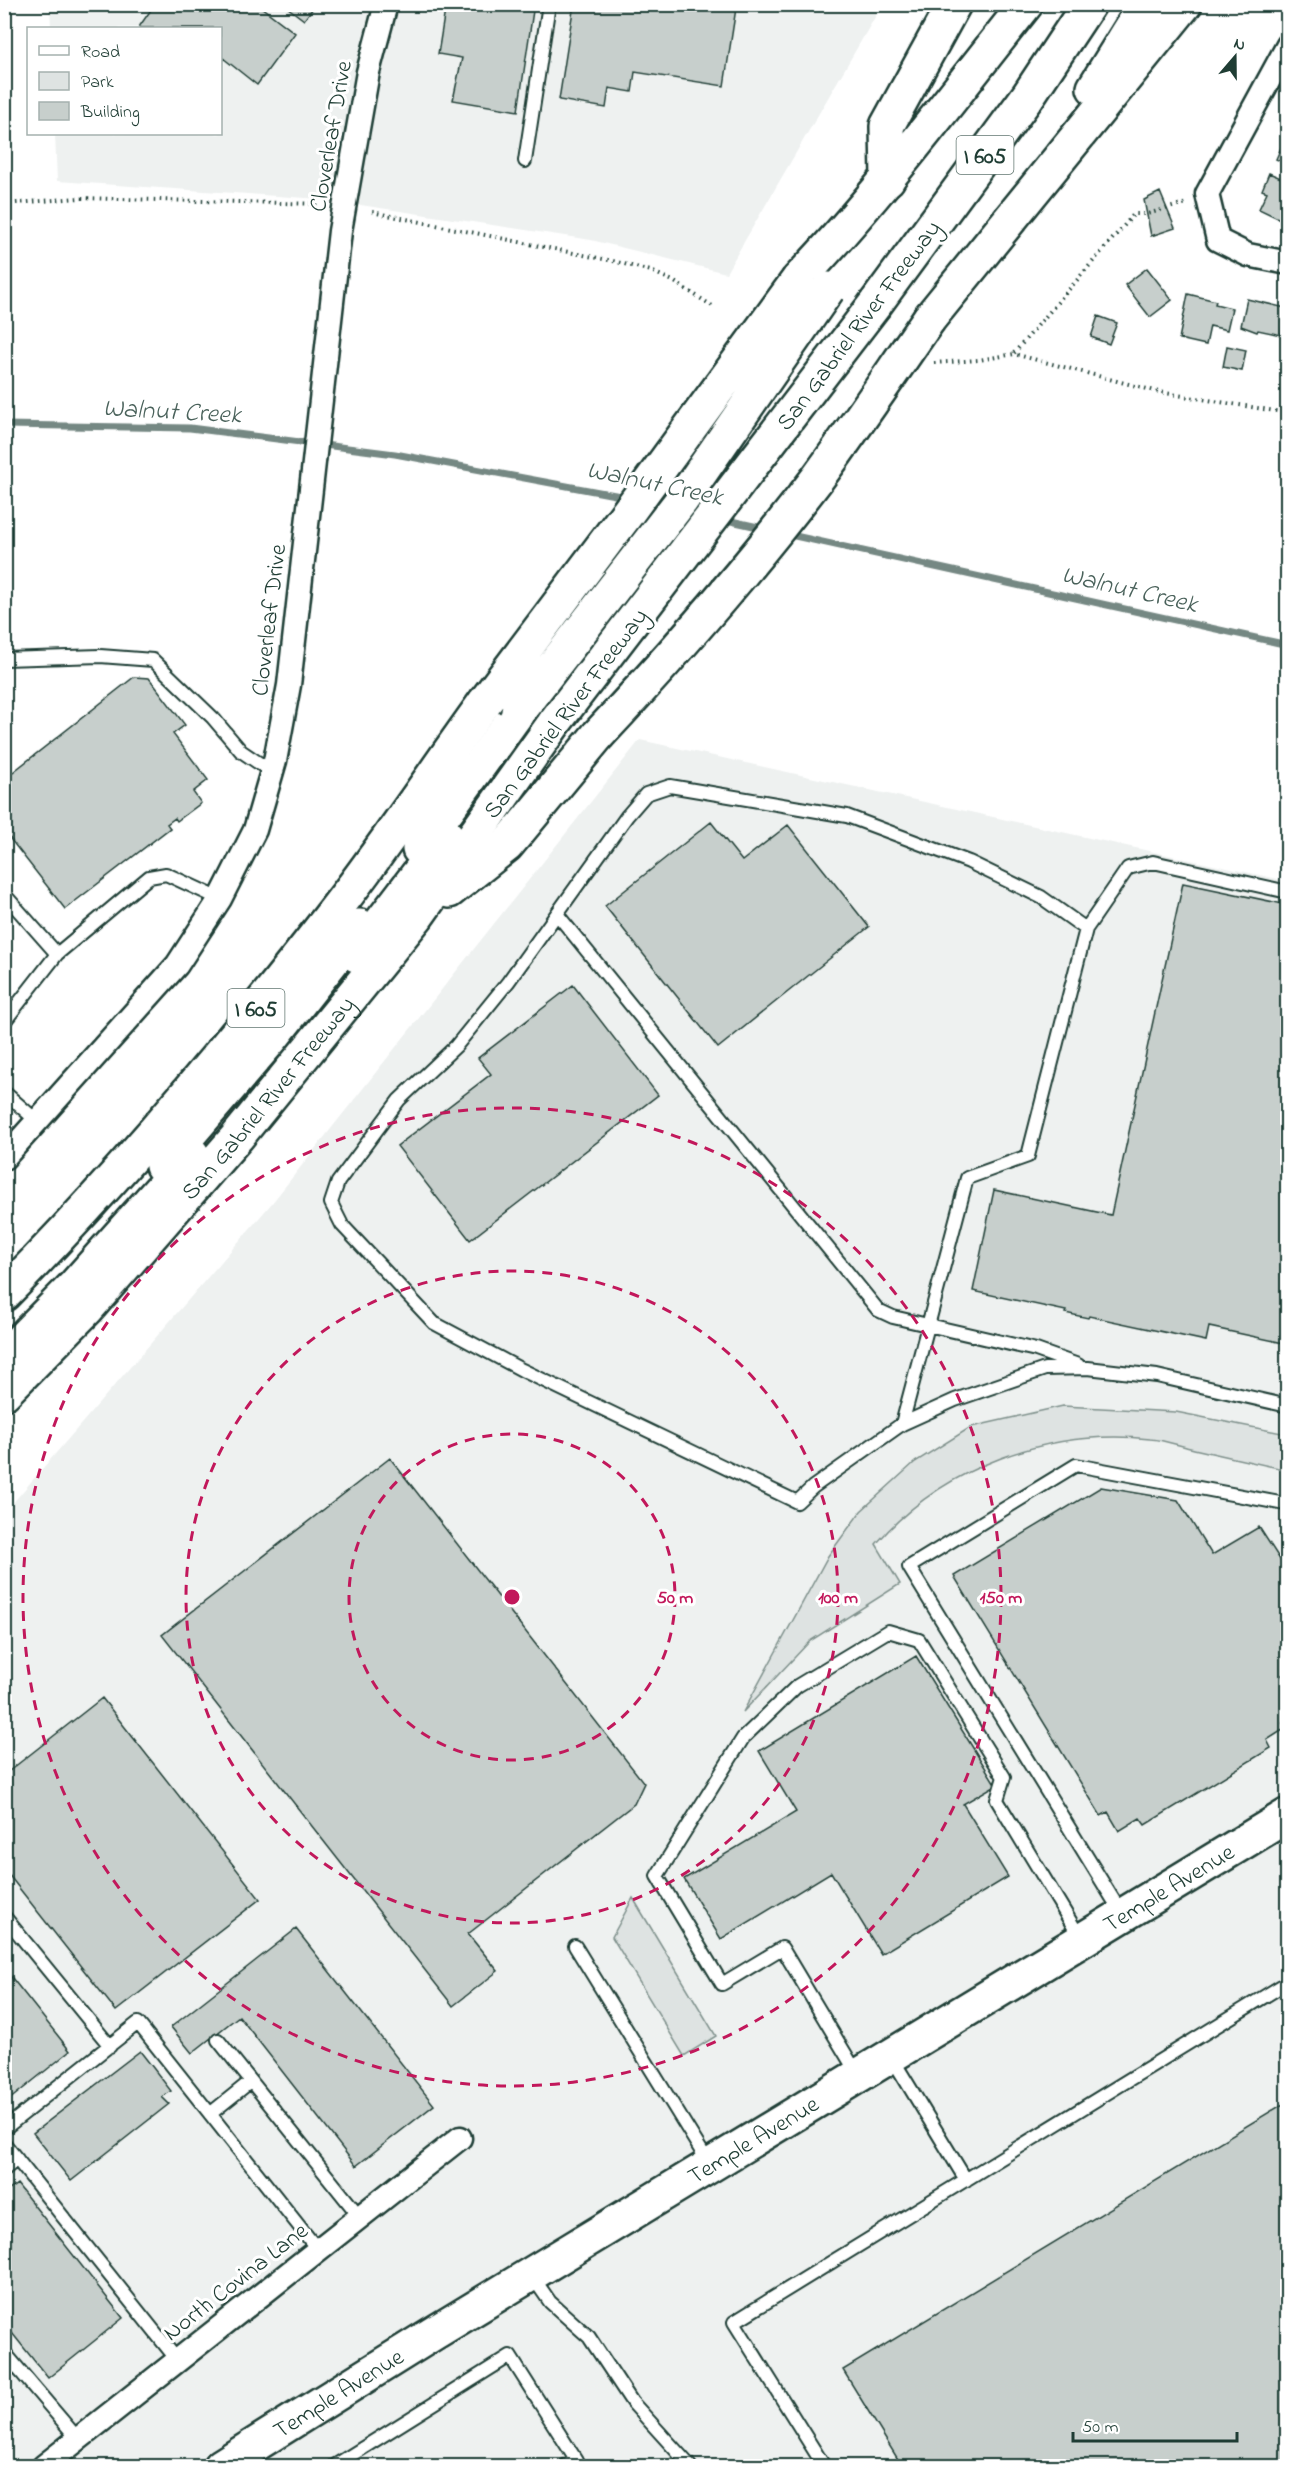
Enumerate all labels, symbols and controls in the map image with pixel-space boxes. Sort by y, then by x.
legend [27,27,222,135]
north arrow [1205,27,1265,87]
text: N [1230,32,1249,58]
text: Road [81,40,120,66]
street label: Cloverleaf Drive [302,58,363,215]
text: Park [81,70,114,96]
text: Building [80,100,140,127]
road number: I 605 [956,136,1014,174]
street label: San Gabriel River Freeway [769,214,952,440]
water label: Walnut Creek [102,390,244,436]
water label: Walnut Creek [583,452,728,518]
street label: Cloverleaf Drive [244,542,297,698]
water label: Walnut Creek [1058,557,1203,625]
street label: San Gabriel River Freeway [476,602,659,828]
road number: I 605 [228,989,284,1027]
street label: San Gabriel River Freeway [174,990,366,1209]
text: 50 m [657,1586,693,1612]
text: 100 m [818,1586,858,1612]
text: 150 m [980,1586,1022,1612]
centre of rings [502,1587,522,1607]
street label: Temple Avenue [1097,1836,1242,1943]
street label: Temple Avenue [682,2088,827,2195]
street label: North Covina Lane [156,2215,317,2351]
street label: Temple Avenue [267,2341,412,2449]
scale bar [1073,2405,1236,2443]
text: 50 m [1082,2415,1119,2441]

